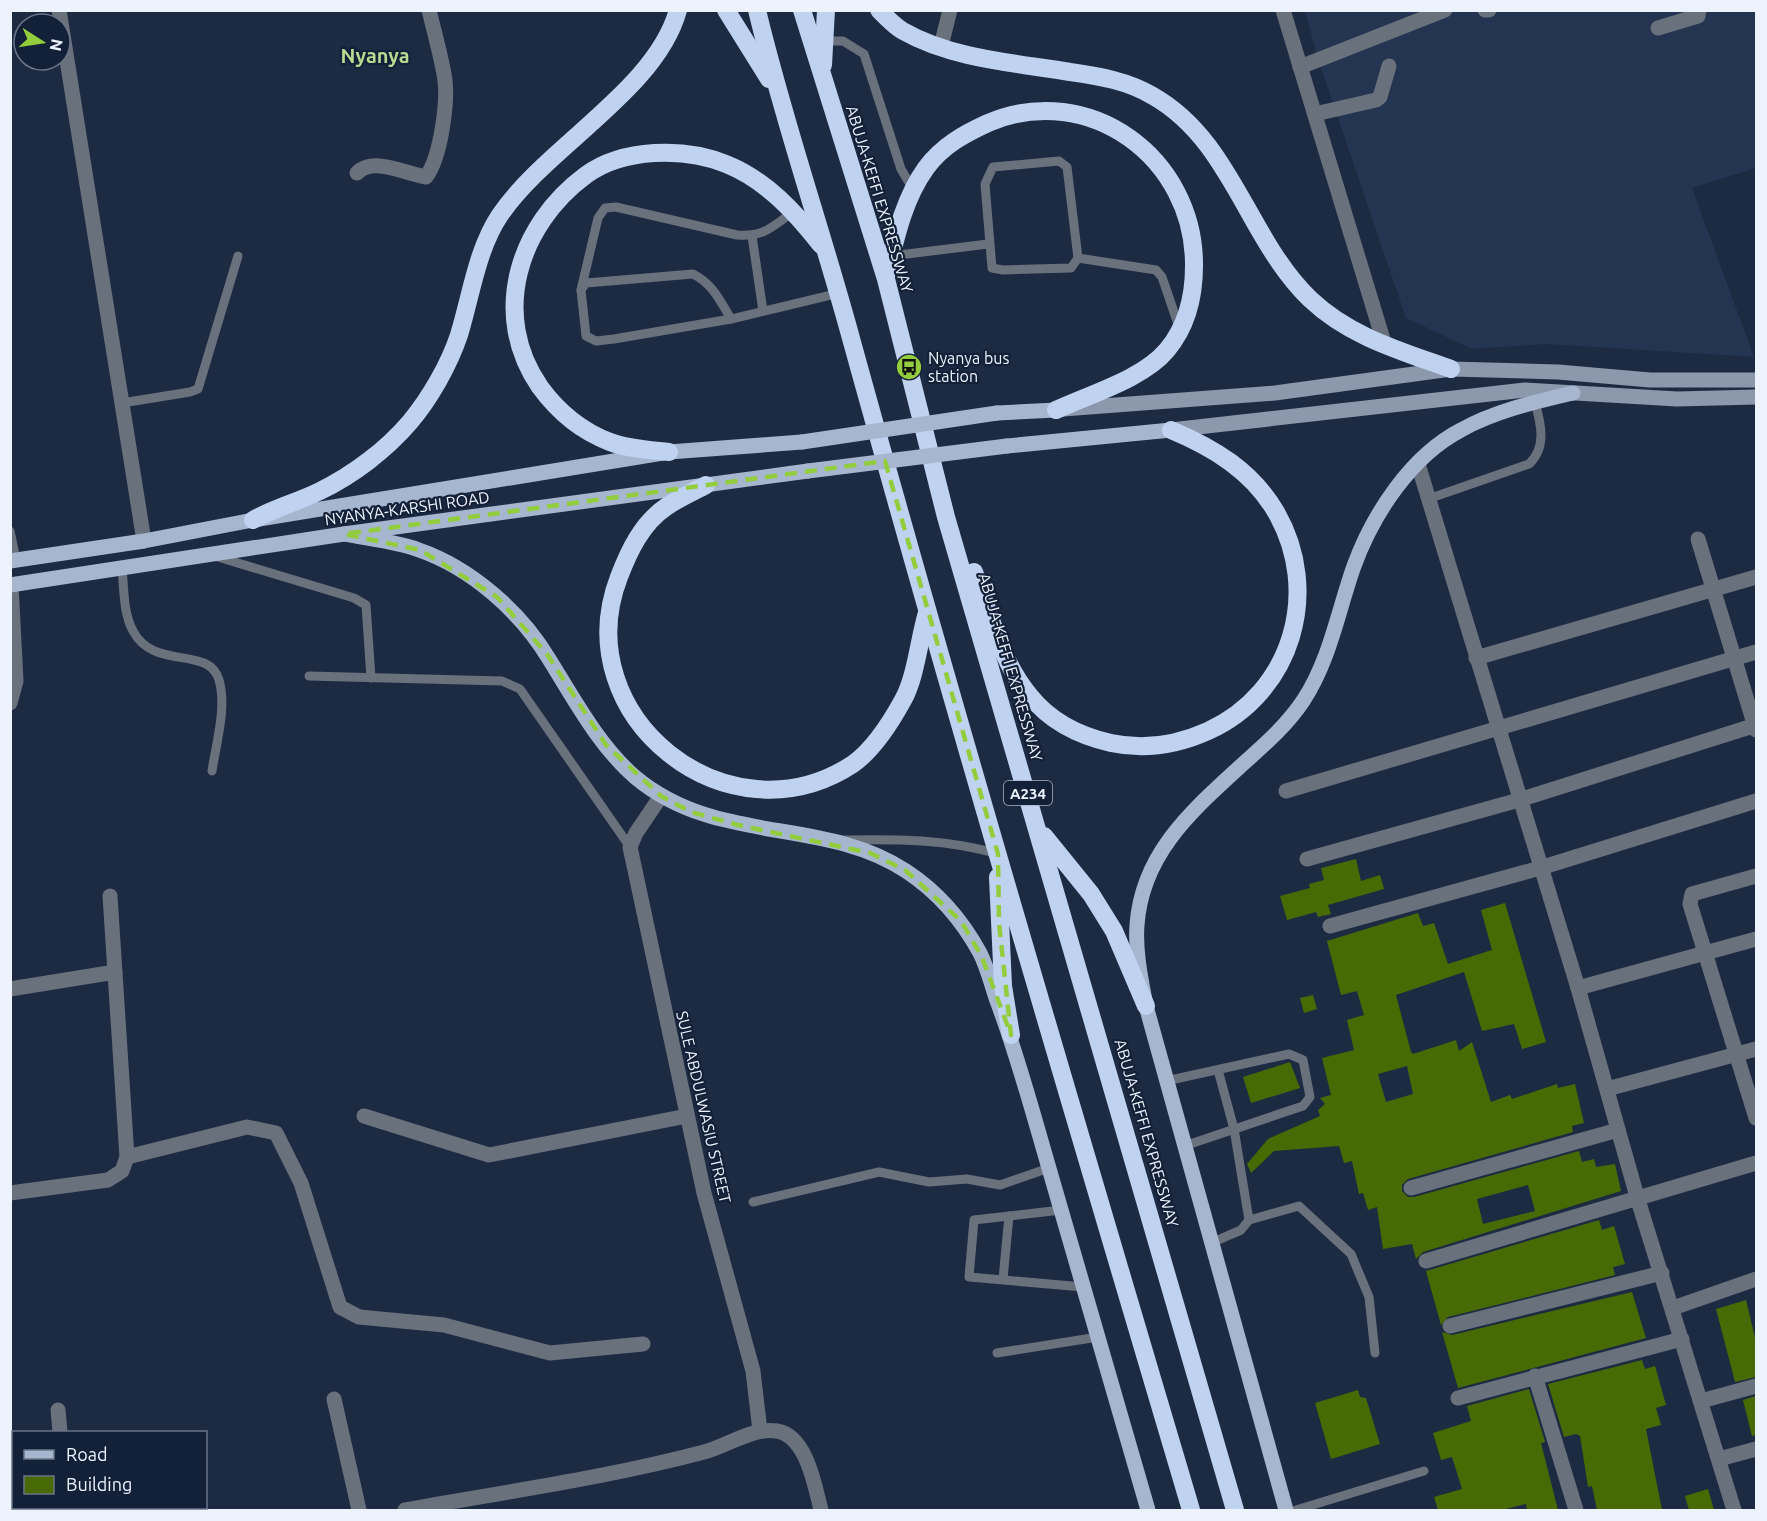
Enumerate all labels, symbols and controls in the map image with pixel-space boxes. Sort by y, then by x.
north arrow [12,12,72,72]
text: N [47,37,67,53]
district label: Nyanya [341,44,410,67]
street label: ABUJA-KEFFI EXPRESSWAY [843,103,917,296]
place label: Nyanya bus station [928,349,1009,385]
bus stop icon: Nyanya bus station [894,352,924,382]
street label: NYANYA-KARSHI ROAD [323,488,491,528]
street label: ABUJA-KEFFI EXPRESSWAY [975,571,1047,764]
road number: A234 [1004,781,1052,805]
street label: SULE ABDULWASIU STREET [673,1009,735,1205]
street label: ABUJA-KEFFI EXPRESSWAY [1111,1037,1183,1230]
legend [12,1431,207,1509]
text: Road [66,1444,108,1464]
text: Building [66,1474,132,1494]

